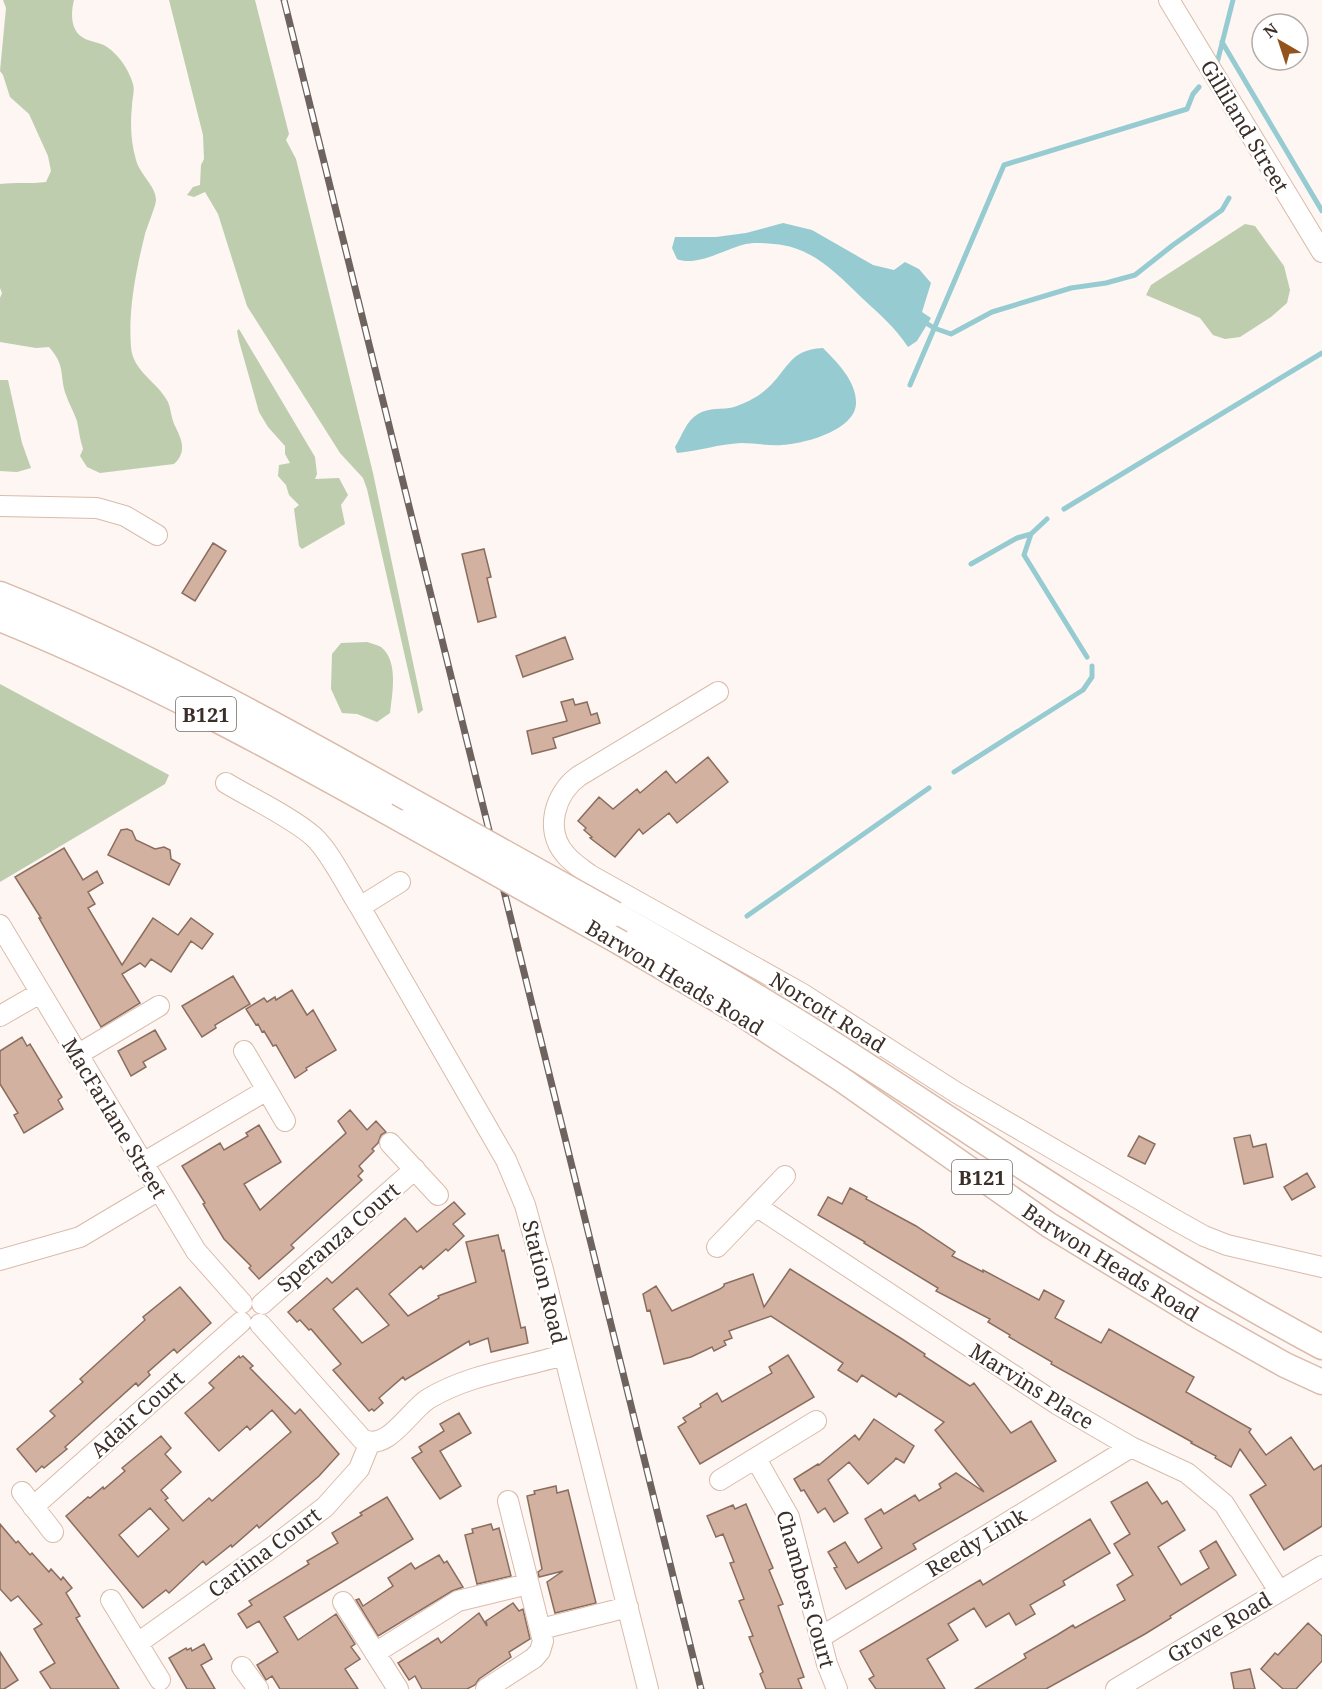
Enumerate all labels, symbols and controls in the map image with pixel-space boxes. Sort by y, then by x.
north arrow [1250,12,1310,72]
text: N [1259,18,1283,43]
street label: Gilliland Street [1194,54,1296,198]
road number: B121 [176,697,236,731]
street label: Barwon Heads Road [581,913,769,1041]
street label: Norcott Road [765,965,891,1059]
street label: MacFarlane Street [56,1033,174,1203]
road number: B121 [952,1160,1012,1194]
street label: Speranza Court [271,1176,405,1298]
street label: Barwon Heads Road [1017,1197,1205,1327]
street label: Station Road [516,1217,574,1347]
street label: Marvins Place [965,1337,1099,1435]
street label: Adair Court [84,1365,190,1463]
street label: Carlina Court [202,1500,326,1604]
street label: Reedy Link [921,1501,1032,1583]
street label: Chambers Court [770,1507,842,1671]
street label: Grove Road [1162,1585,1276,1669]

